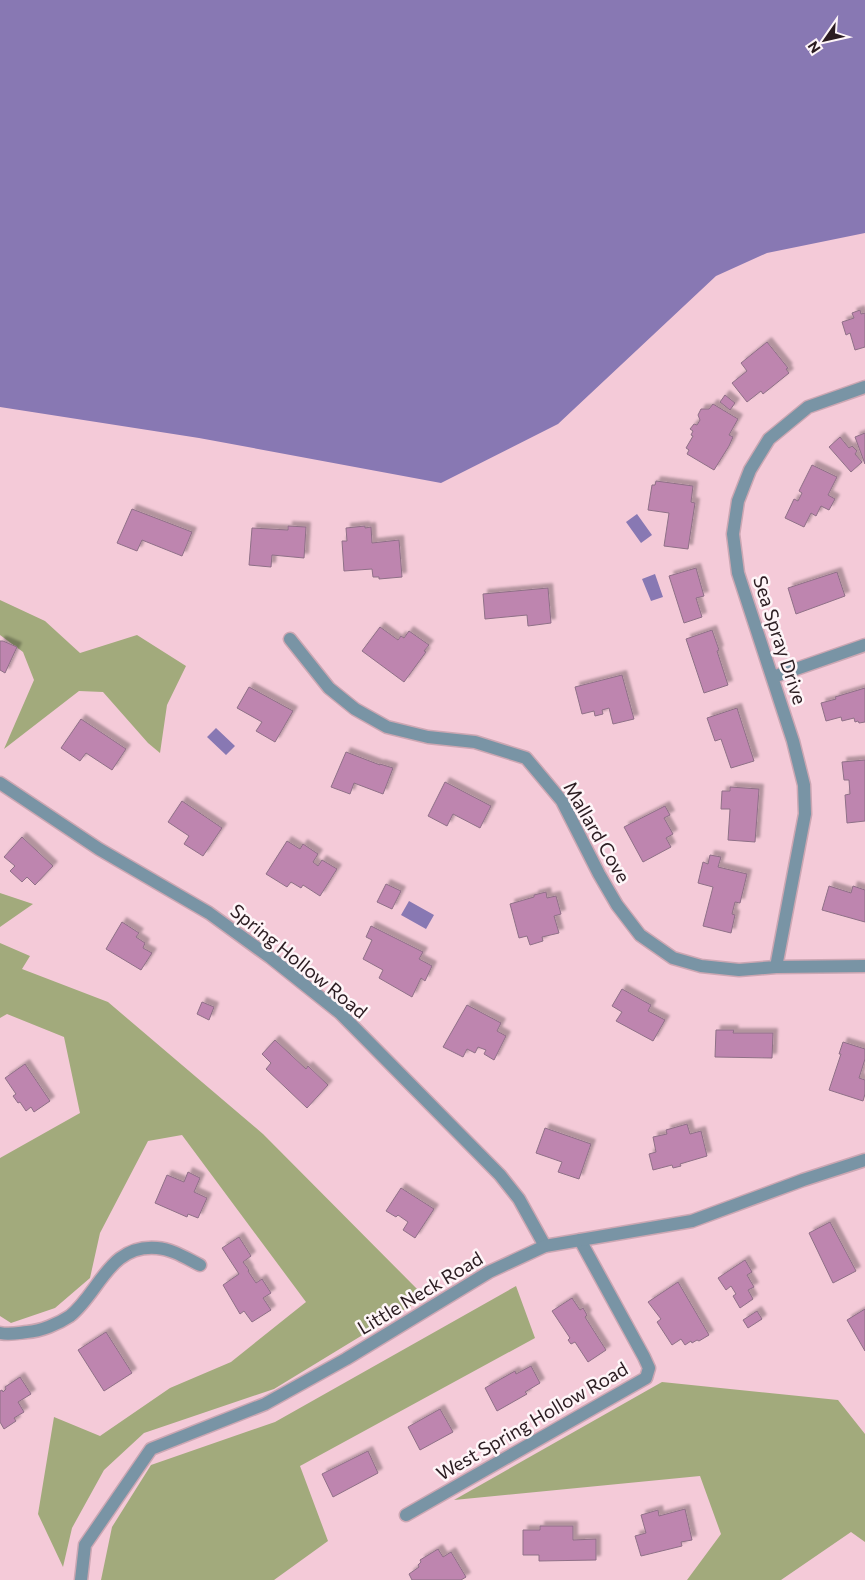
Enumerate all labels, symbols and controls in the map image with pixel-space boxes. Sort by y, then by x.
north arrow [800,15,850,65]
text: N [804,38,824,57]
street label: Sea Spray Drive [749,573,812,707]
street label: Mallard Cove [559,777,636,886]
street label: Spring Hollow Road [226,898,372,1023]
street label: Little Neck Road [353,1246,486,1339]
street label: West Spring Hollow Road [432,1356,632,1485]

